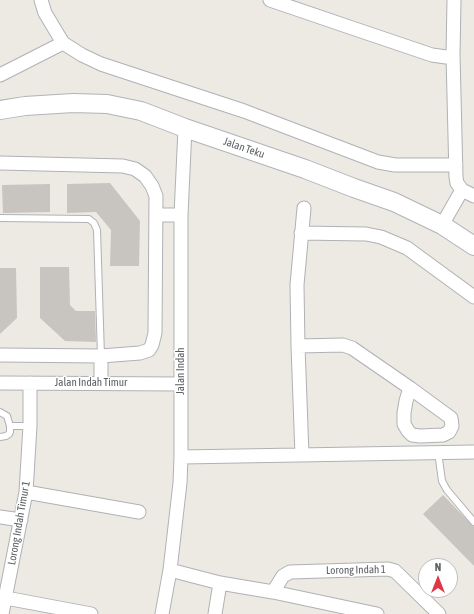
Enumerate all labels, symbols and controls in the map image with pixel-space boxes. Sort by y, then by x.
street label: Jalan Teku [222,135,266,161]
street label: Jalan Indah [174,347,188,395]
street label: Jalan Indah Timur [55,376,127,390]
street label: Lorong Indah Timur 1 [5,480,33,566]
north arrow [418,558,458,598]
text: N [435,561,441,573]
street label: Lorong Indah 1 [326,563,386,577]

